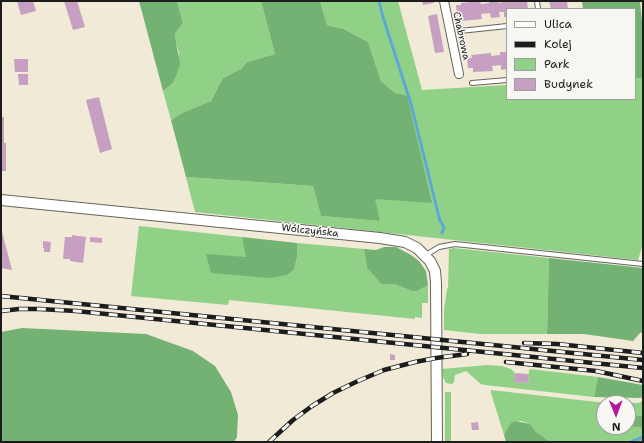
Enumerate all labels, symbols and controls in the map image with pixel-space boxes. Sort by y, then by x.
legend [506,8,636,100]
street label: Chabrowa [450,11,472,61]
text: Ulica [544,16,572,32]
text: Kolej [544,36,572,52]
text: Park [544,56,570,72]
text: Budynek [544,76,593,92]
street label: Wólczyńska [281,222,339,240]
north arrow [596,395,636,435]
text: N [612,419,621,434]

